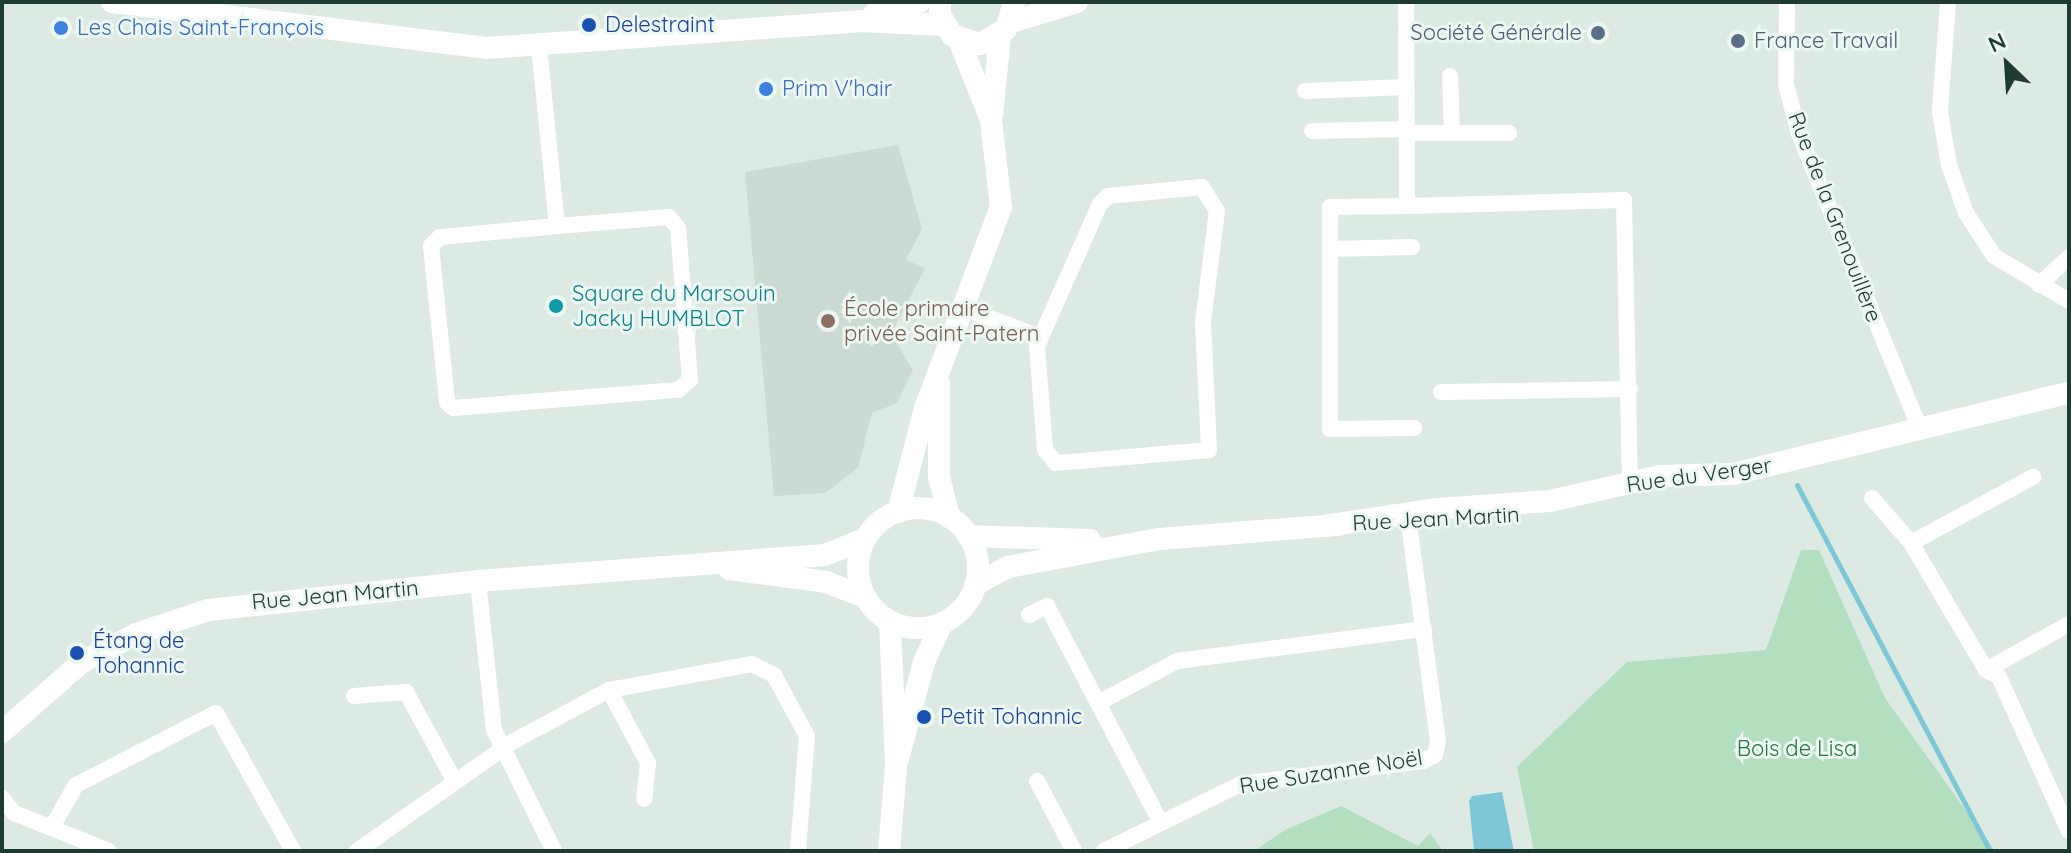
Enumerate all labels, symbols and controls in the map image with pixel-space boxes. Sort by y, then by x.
place label: Delestraint [605,12,715,38]
place label: Les Chais Saint-François [77,15,324,41]
marker: Delestraint [580,16,598,34]
marker: Les Chais Saint-François [52,19,70,37]
place label: Société Générale [1410,20,1582,46]
marker: Société Générale [1589,24,1607,42]
north arrow [1967,24,2047,104]
text: N [1984,26,2010,58]
place label: France Travail [1754,28,1898,54]
marker: France Travail [1729,32,1747,50]
place label: Prim V'hair [782,76,892,102]
marker: Prim V'hair [757,80,775,98]
street label: Rue de la Grenouillère [1783,108,1887,326]
place label: Square du Marsouin Jacky HUMBLOT [572,280,776,332]
place label: École primaire privée Saint-Patern [844,295,1039,346]
marker: Square du Marsouin Jacky HUMBLOT [547,297,565,315]
marker: École primaire privée Saint-Patern [819,312,837,330]
street label: Rue du Verger [1625,452,1773,498]
street label: Rue Jean Martin [1352,501,1520,537]
street label: Rue Jean Martin [250,575,420,615]
place label: Étang de Tohannic [93,627,184,678]
marker: Étang de Tohannic [68,644,86,662]
place label: Petit Tohannic [940,704,1082,730]
marker: Petit Tohannic [915,708,933,726]
park label: Bois de Lisa [1737,736,1857,762]
street label: Rue Suzanne Noël [1238,745,1424,799]

